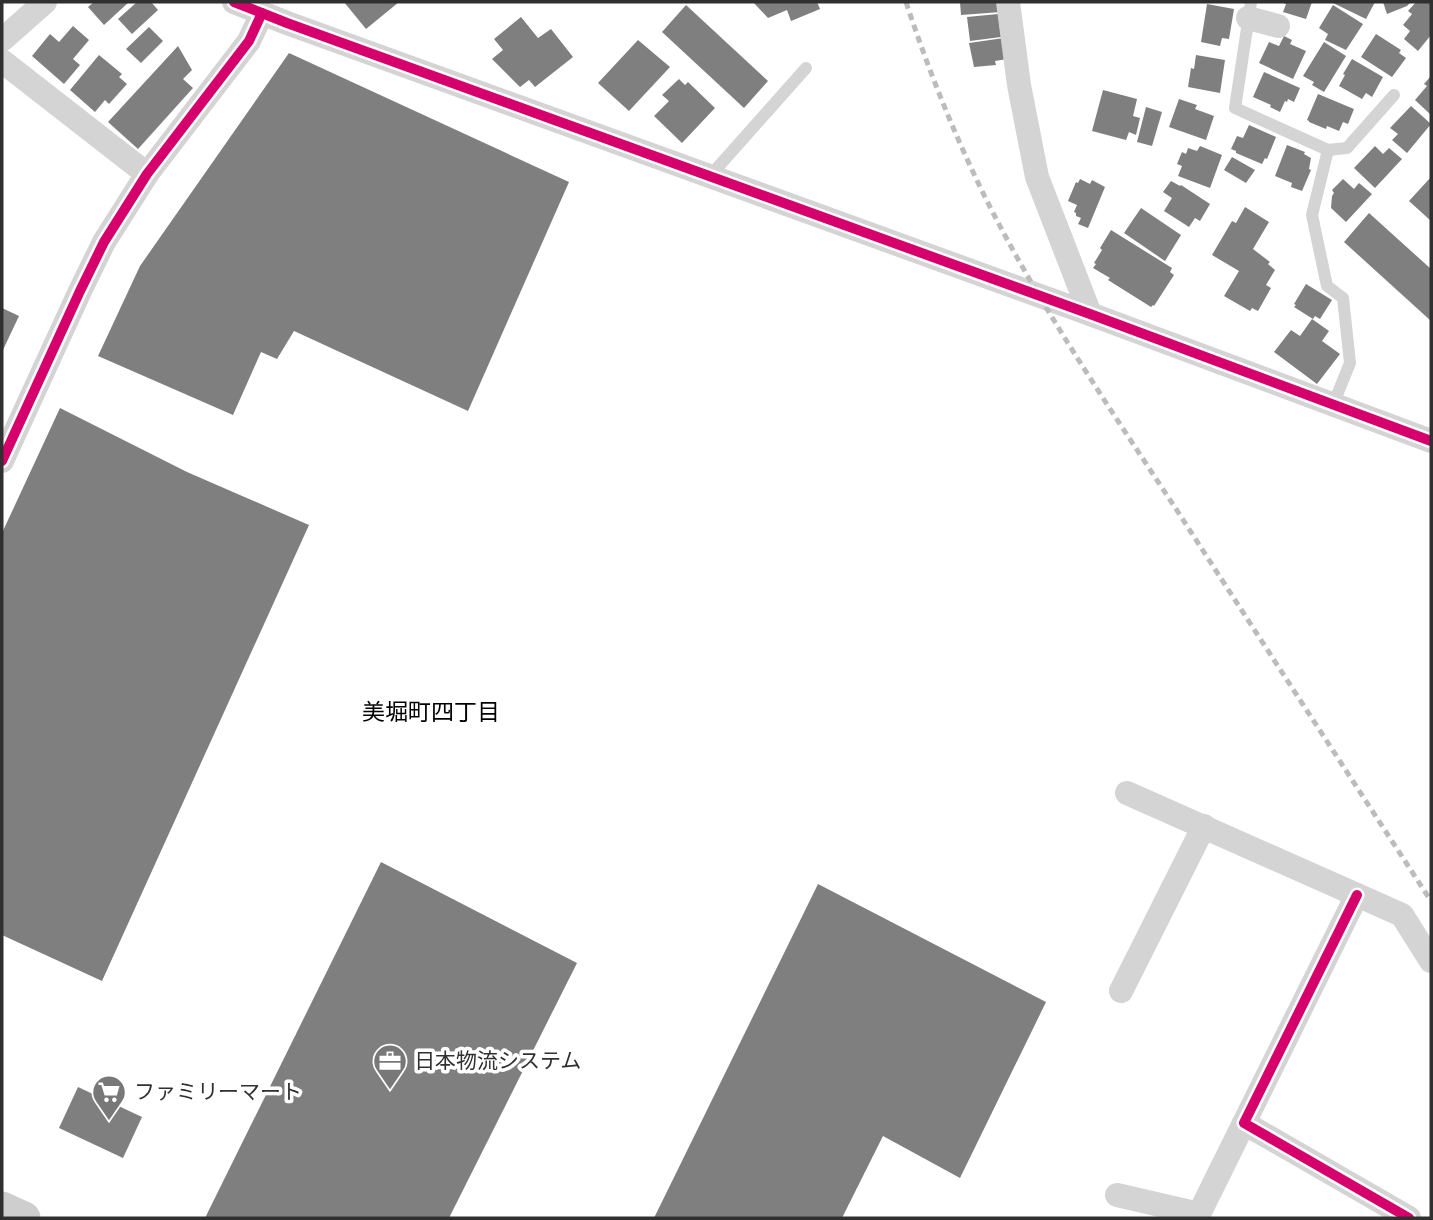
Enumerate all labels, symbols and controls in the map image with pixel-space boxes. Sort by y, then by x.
district label: 美堀町四丁目 [362,699,500,726]
office icon: 日本物流システム [371,1042,409,1091]
place label: 日本物流システム [414,1049,581,1073]
supermarket icon: ファミリーマート [90,1073,128,1122]
place label: ファミリーマート [134,1080,302,1104]

